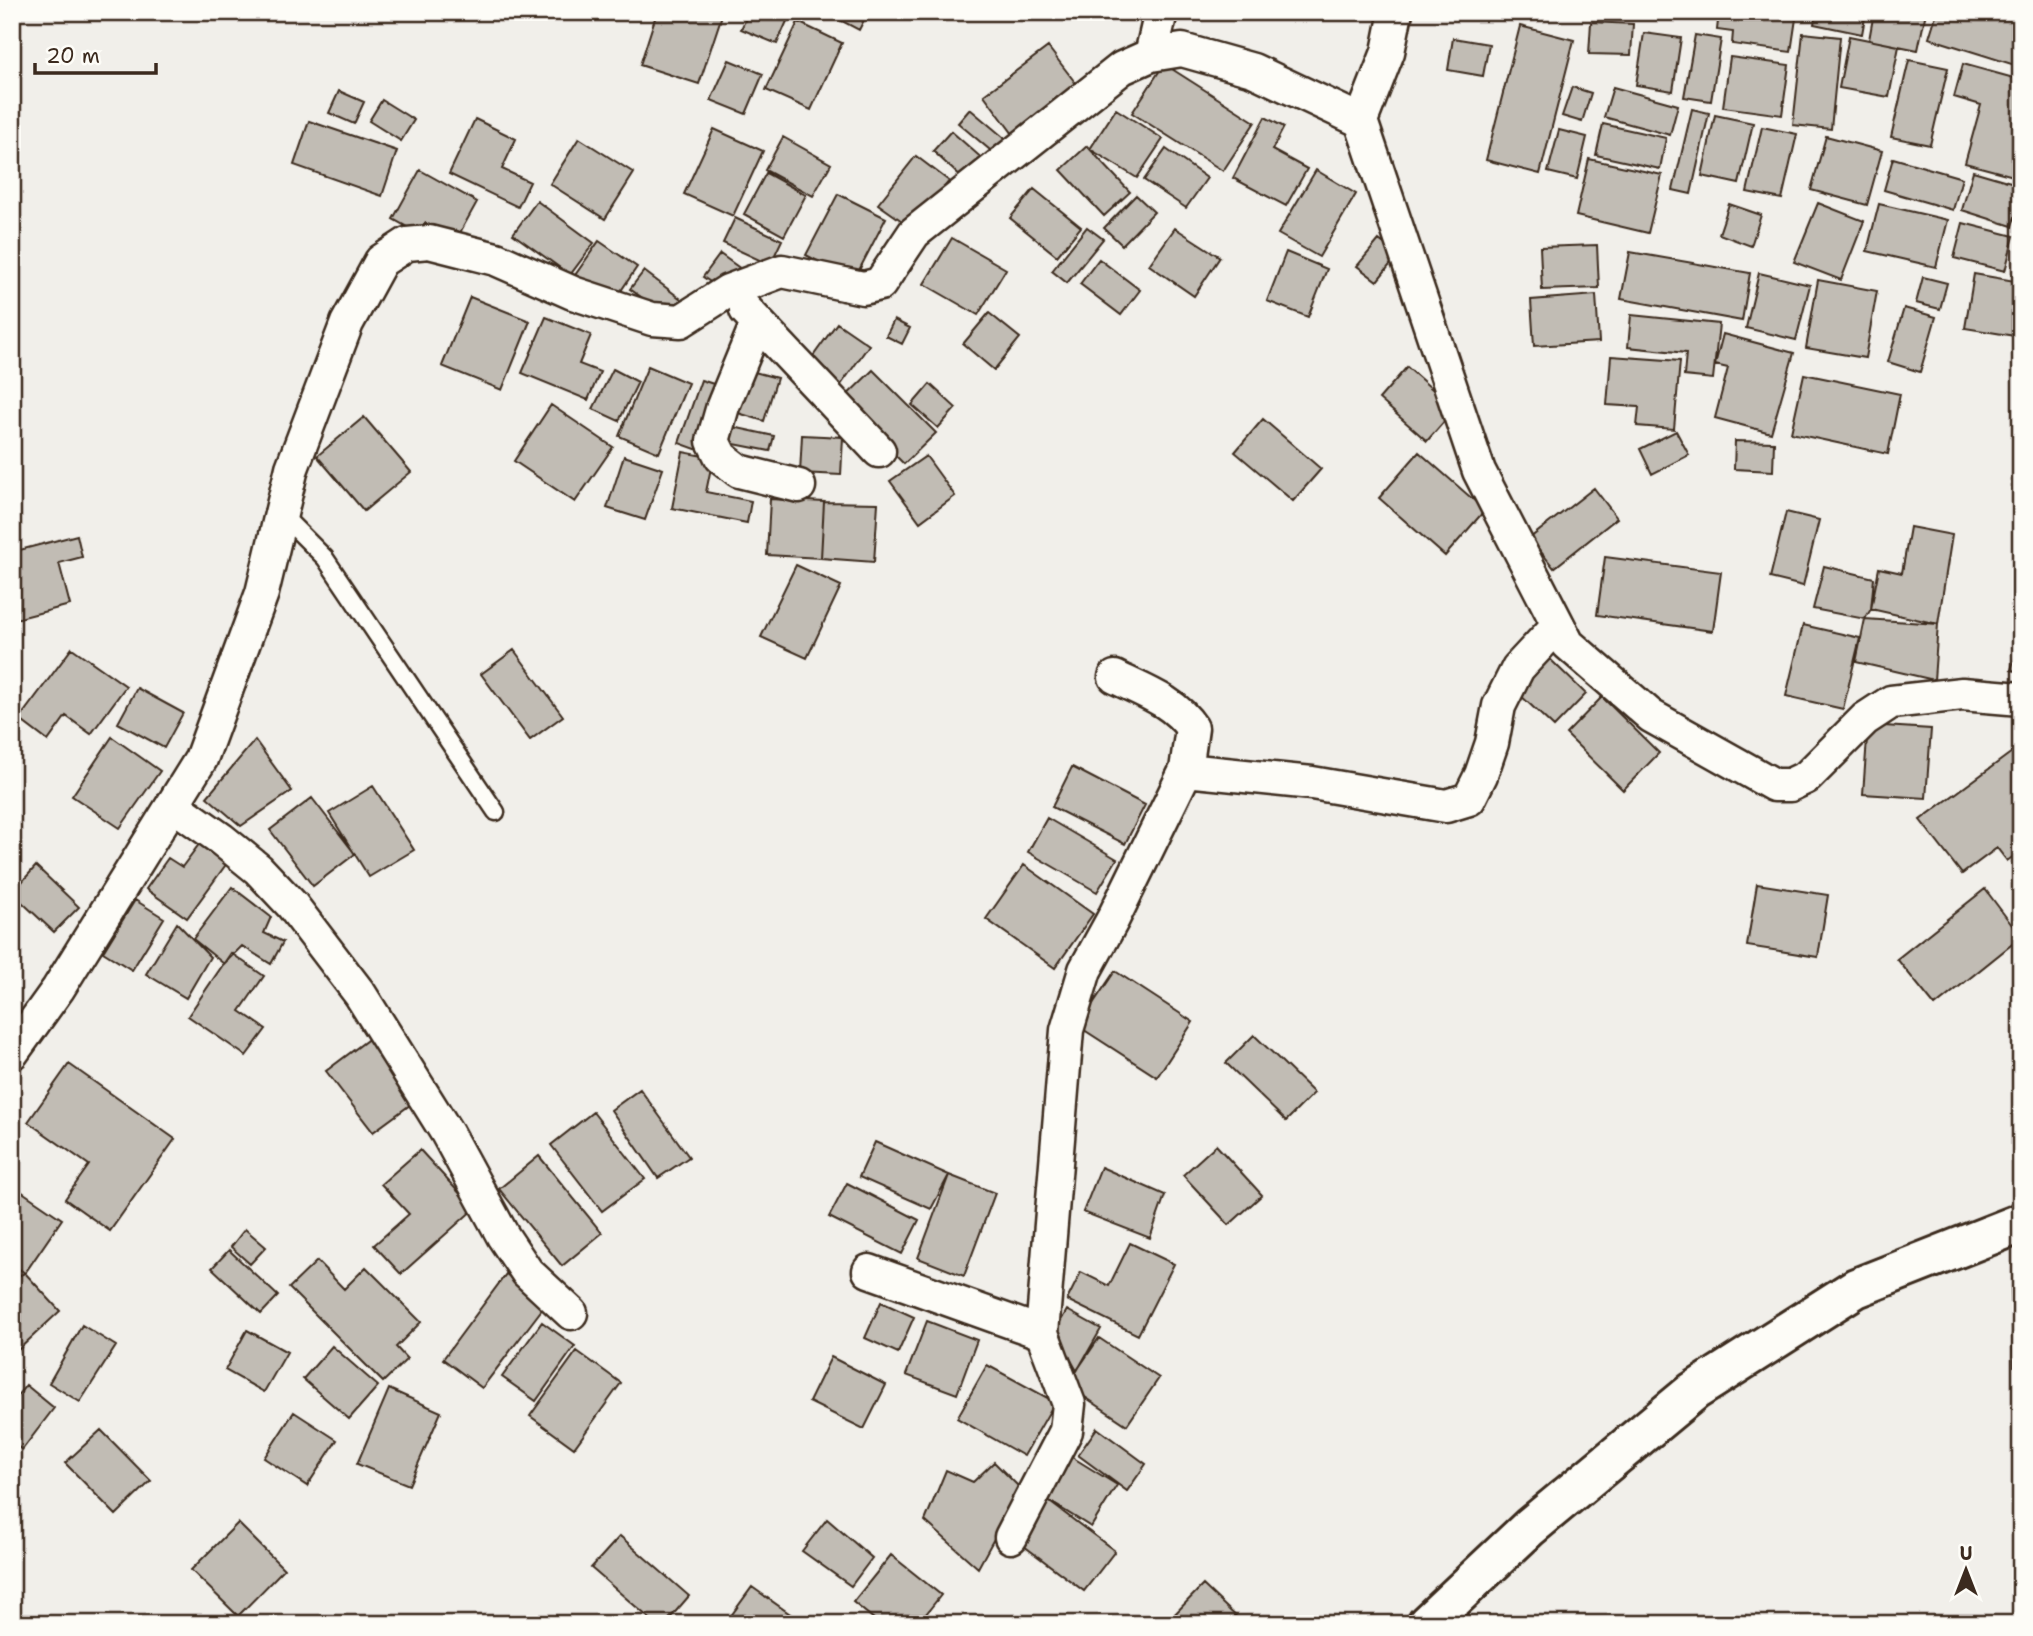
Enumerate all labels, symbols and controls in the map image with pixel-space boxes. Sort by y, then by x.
scale bar [35,32,156,76]
text: 20 m [46,42,100,70]
north arrow [1932,1534,2002,1604]
text: U [1960,1541,1973,1566]

